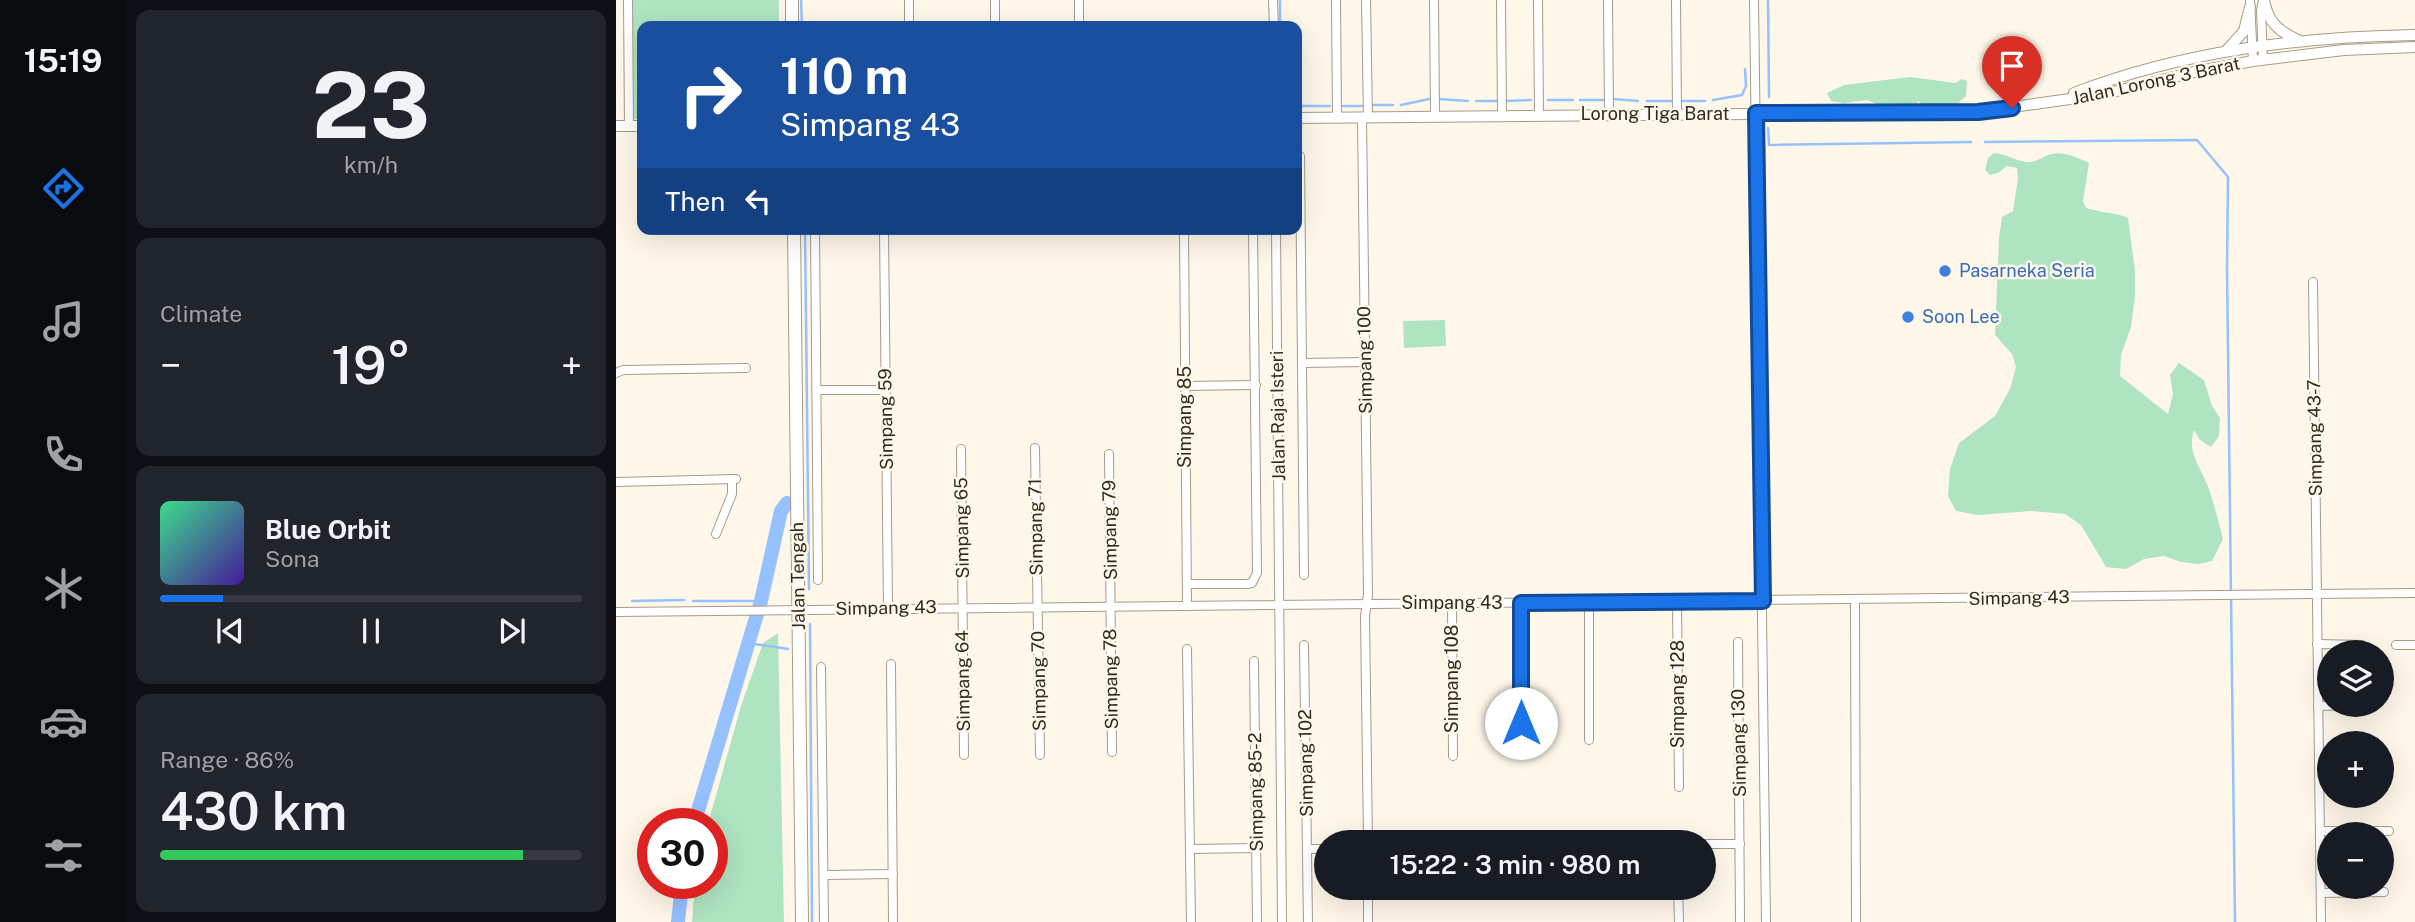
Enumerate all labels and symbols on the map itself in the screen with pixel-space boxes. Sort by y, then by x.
pin [1982,36,2042,108]
street label: Jalan Lorong 3 Barat [2070,52,2242,109]
street label: Lorong Tiga Barat [1581,103,1729,124]
place label: Pasarneka Seria [1959,260,2095,281]
marker: Pasarneka Seria [1937,263,1953,279]
street label: Simpang 100 [1353,306,1376,414]
place label: Soon Lee [1922,306,2000,327]
marker: Soon Lee [1900,309,1916,325]
street label: Jalan Raja Isteri [1266,351,1289,481]
street label: Simpang 85 [1174,366,1195,468]
street label: Simpang 59 [874,368,897,470]
street label: Simpang 43-7 [2303,379,2326,497]
street label: Simpang 65 [950,477,973,579]
street label: Simpang 71 [1024,478,1047,576]
street label: Simpang 79 [1098,480,1121,580]
street label: Jalan Tengah [786,522,809,630]
street label: Simpang 43 [1968,586,2070,609]
street label: Simpang 43 [1401,592,1503,613]
street label: Simpang 43 [835,596,937,619]
street label: Simpang 108 [1441,625,1462,733]
street label: Simpang 78 [1099,628,1122,730]
street label: Simpang 64 [951,630,974,732]
street label: Simpang 70 [1027,631,1050,731]
street label: Simpang 128 [1667,640,1688,748]
position arrow [1484,686,1558,760]
street label: Simpang 130 [1727,689,1750,797]
street label: Simpang 102 [1294,709,1317,817]
street label: Simpang 85-2 [1244,732,1267,852]
speed limit sign: 30 [637,808,728,899]

